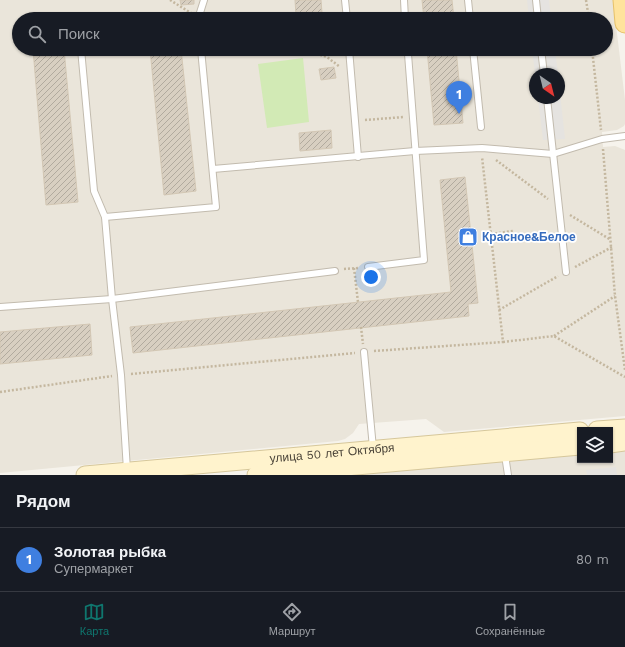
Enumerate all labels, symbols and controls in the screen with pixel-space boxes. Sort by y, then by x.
search box [12,12,613,56]
icon: search [26,23,48,45]
text: Поиск [58,25,100,43]
north arrow [529,68,565,104]
pin: 1 [446,81,472,114]
shop icon: Красное&Белое [457,226,479,248]
place label: Красное&Белое [482,230,576,244]
your location [361,267,381,287]
map controls [577,427,613,463]
button: layers [577,427,613,463]
street label: улица 50 лет Октября [269,441,395,466]
text: Рядом [16,491,71,511]
text: Золотая рыбка [54,543,166,561]
text: 1 [26,552,32,567]
text: 80 m [576,552,609,567]
text: Супермаркет [54,561,133,576]
tab: Карта [80,601,109,638]
tab: Маршрут [269,601,316,638]
tab: Сохранённые [475,601,545,638]

